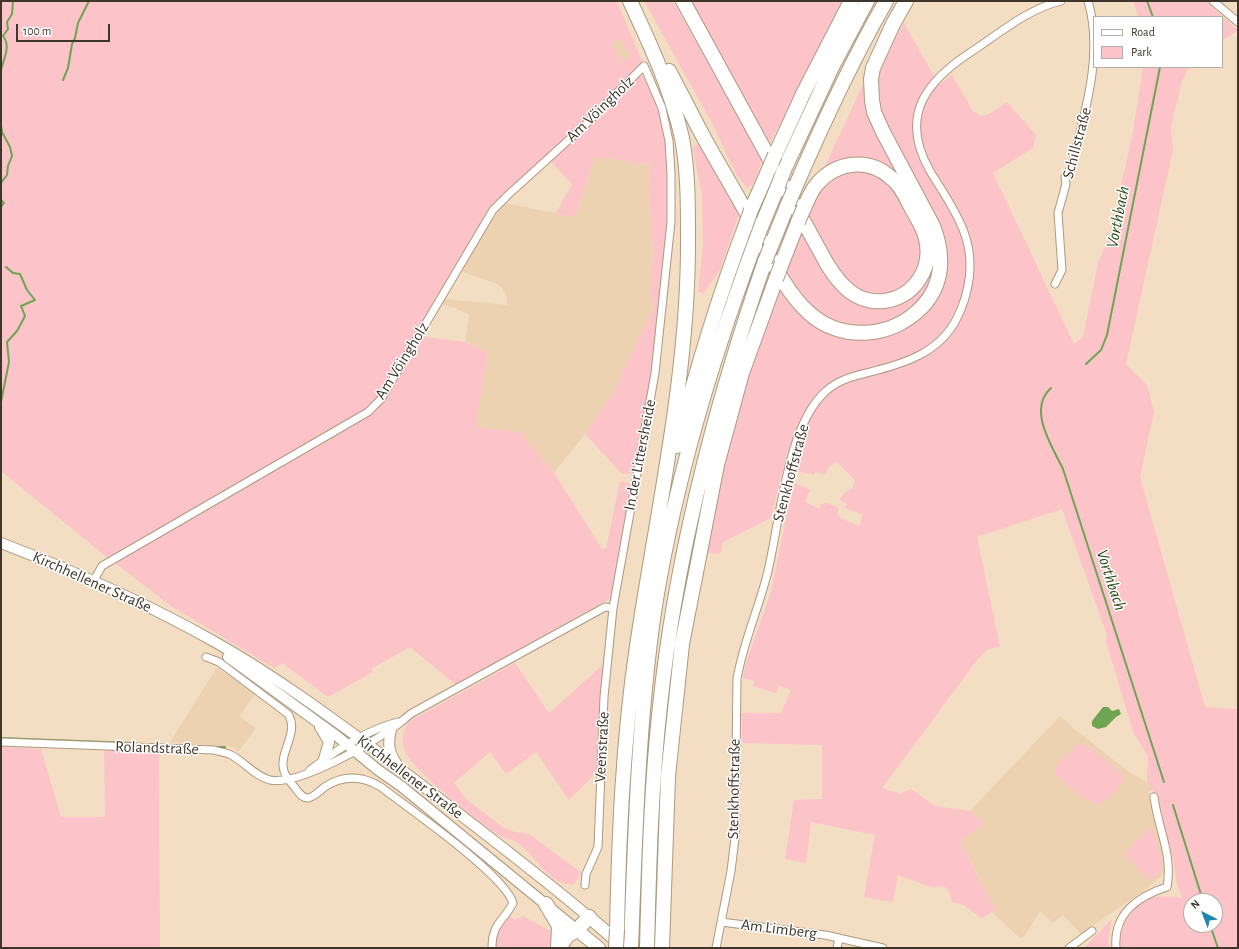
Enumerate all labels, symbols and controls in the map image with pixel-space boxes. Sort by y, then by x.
scale bar [18,16,112,42]
legend [1093,16,1223,68]
text: 100 m [23,25,51,37]
text: Road [1131,26,1155,38]
text: Park [1131,46,1152,58]
street label: Am Vöingholz [562,72,638,146]
street label: Schillstraße [1058,105,1096,181]
water label: Vorthbach [1102,184,1134,250]
street label: Am Vöingholz [371,319,433,403]
street label: In der Littersheide [620,398,660,512]
street label: Stenkhoffstraße [769,422,813,524]
street label: Kirchhellener Straße [30,547,154,617]
water label: Vorthbach [1092,547,1130,613]
street label: Veenstraße [591,711,613,783]
street label: Kirchhellener Straße [353,731,467,823]
street label: Rolandstraße [115,737,199,759]
street label: Stenkhoffstraße [724,739,744,839]
north arrow [1183,893,1223,933]
text: N [1189,898,1202,911]
street label: Am Limberg [740,915,818,943]

